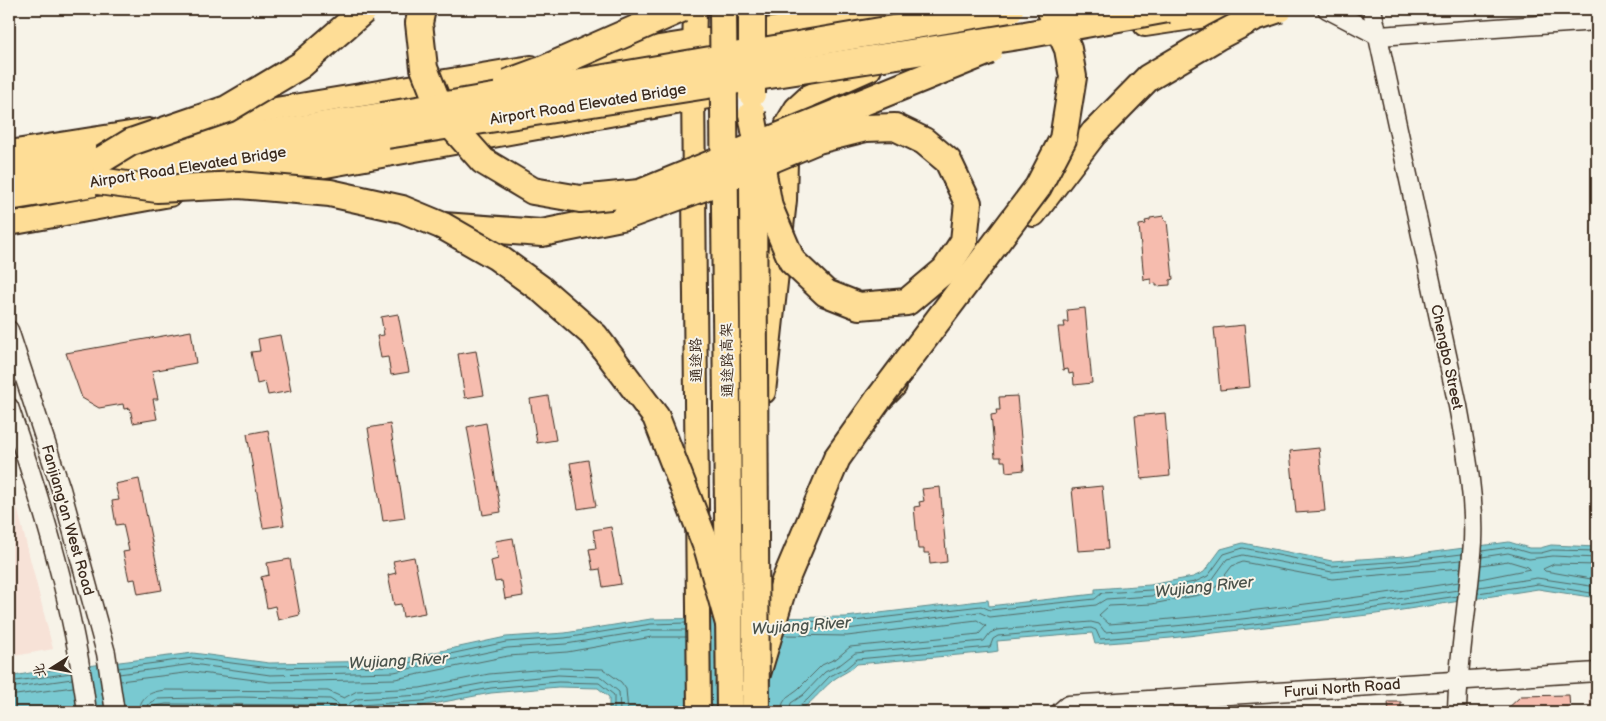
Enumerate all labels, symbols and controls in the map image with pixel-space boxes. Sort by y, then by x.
street label: Airport Road Elevated Bridge [489,80,688,129]
street label: Airport Road Elevated Bridge [89,143,288,192]
street label: Chengbo Street [1426,303,1467,412]
street label: 通途路高架 [717,322,738,398]
street label: 通途路 [687,337,706,383]
street label: Fanjiang'an West Road [37,443,98,598]
water label: Wujiang River [1154,573,1256,602]
water label: Wujiang River [751,613,852,639]
north arrow [28,644,78,694]
water label: Wujiang River [348,649,449,674]
text: 北 [30,662,49,679]
street label: Furui North Road [1283,675,1401,702]

